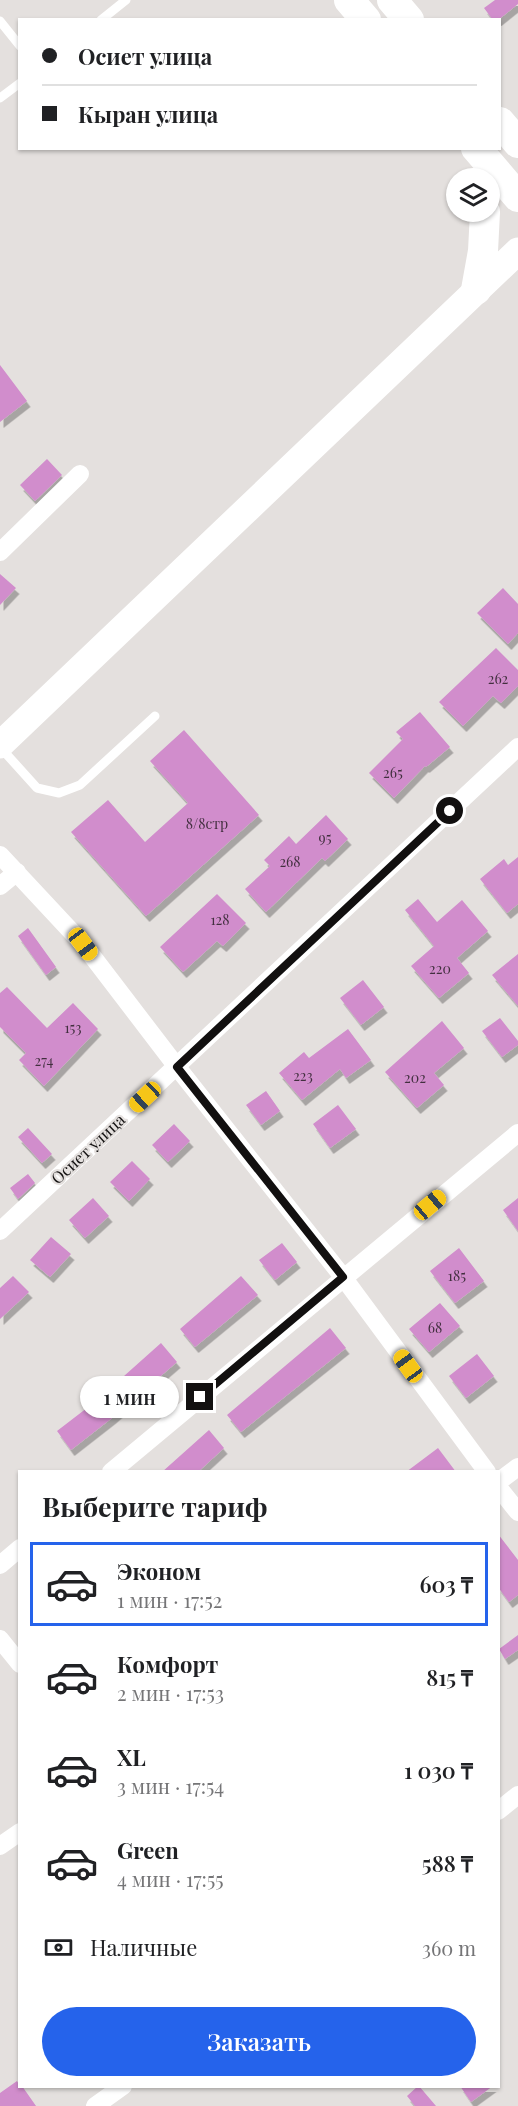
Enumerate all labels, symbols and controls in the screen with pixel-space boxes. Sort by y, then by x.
text: Осиет улица [78,41,212,71]
text: Кыран улица [78,99,218,129]
map controls [446,168,500,222]
button: layers [446,168,500,222]
house number: 262 [488,669,509,688]
house number: 265 [383,763,403,782]
route start [436,797,463,824]
house number: 8/8стр [186,814,228,833]
house number: 95 [319,828,332,847]
house number: 268 [279,852,301,871]
house number: 128 [210,910,230,929]
car [65,924,101,964]
house number: 220 [429,959,451,978]
house number: 153 [64,1018,82,1037]
house number: 274 [35,1051,53,1070]
house number: 223 [293,1066,313,1085]
house number: 202 [404,1068,426,1087]
car [126,1078,164,1116]
street label: Осиет улица [46,1109,129,1188]
car [410,1187,450,1223]
house number: 185 [448,1266,466,1285]
house number: 68 [428,1318,442,1337]
car [390,1346,426,1386]
callout: 1 мин [80,1376,179,1418]
text: 1 мин [103,1383,156,1410]
route end [186,1383,213,1410]
text: Выберите тариф [42,1488,268,1524]
text: Эконом [117,1556,201,1586]
icon: car [45,1557,99,1611]
text: 603 ₸ [419,1569,473,1599]
text: 1 мин · 17:52 [117,1586,222,1613]
text: Комфорт [117,1649,218,1679]
icon: car [45,1650,99,1704]
text: 815 ₸ [426,1662,473,1692]
text: 2 мин · 17:53 [117,1679,224,1706]
text: XL [117,1742,146,1772]
icon: car [45,1743,99,1797]
text: 1 030 ₸ [404,1755,473,1785]
text: 3 мин · 17:54 [117,1772,224,1799]
text: Green [117,1835,179,1865]
icon: car [45,1836,99,1890]
text: 588 ₸ [422,1848,473,1878]
text: 4 мин · 17:55 [117,1865,223,1892]
icon: cash [42,1931,75,1964]
text: Наличные [90,1932,197,1962]
text: 360 m [422,1934,476,1961]
button: Заказать [42,2007,476,2076]

